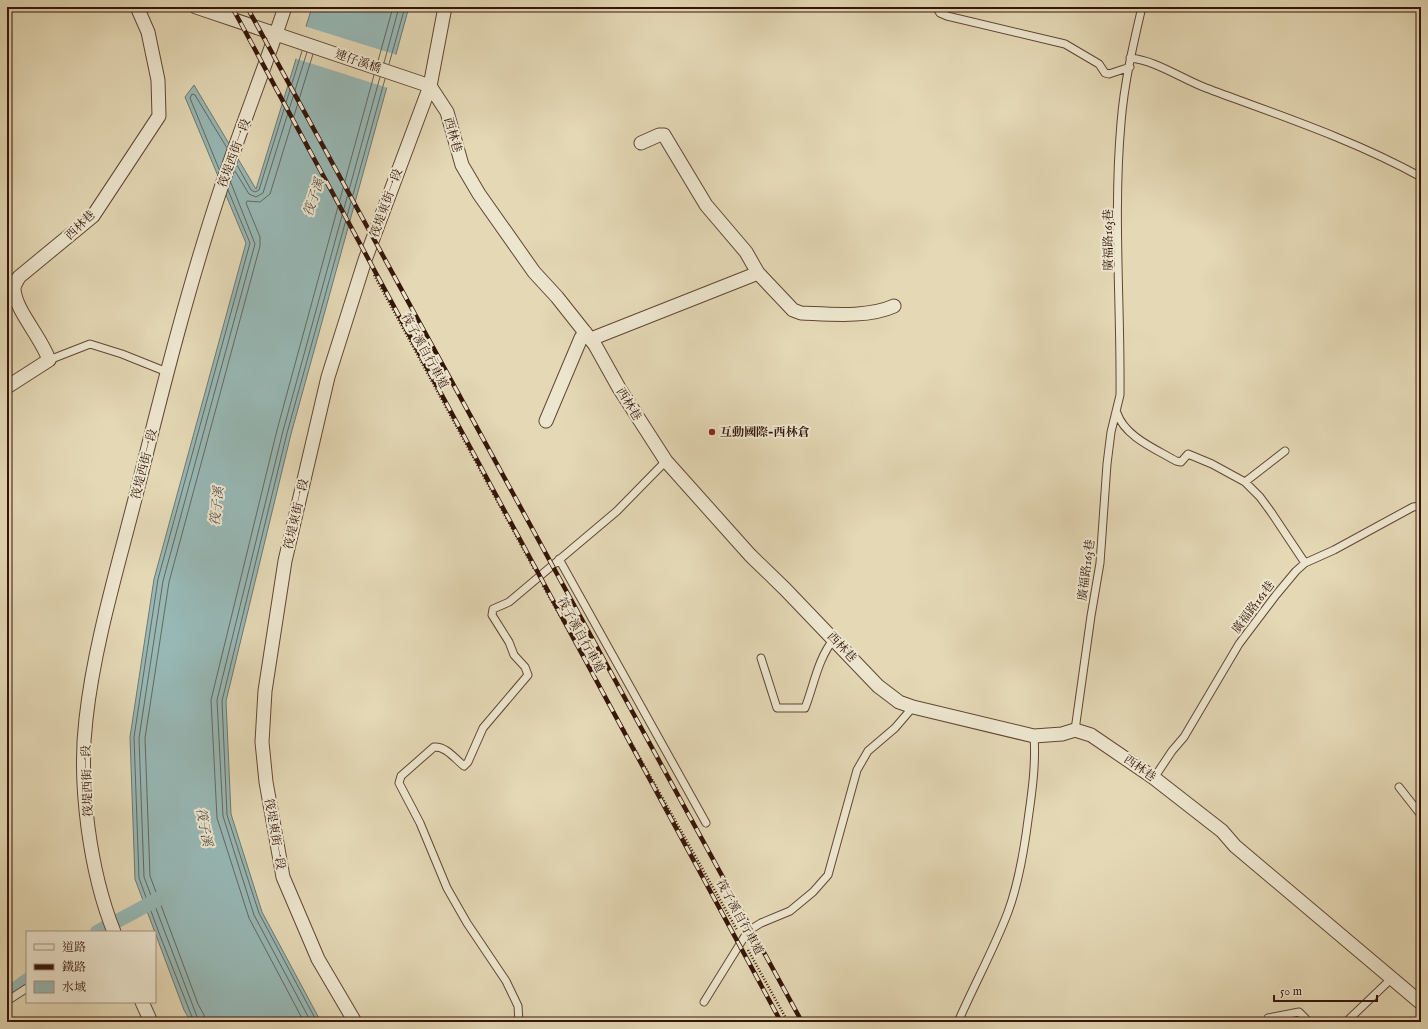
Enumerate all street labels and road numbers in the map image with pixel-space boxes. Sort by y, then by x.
street label: 連仔溪橋 [333,47,383,76]
street label: 西林巷 [440,116,465,155]
street label: 筏堤西街一段 [215,117,254,190]
street label: 筏堤東街一段 [367,167,406,240]
street label: 西林巷 [62,207,99,243]
street label: 廣福路163巷 [1101,209,1116,271]
street label: 筏子溪自行車道 [398,311,451,392]
street label: 西林巷 [613,385,644,424]
street label: 筏堤西街一段 [128,427,160,501]
street label: 筏堤東街一段 [281,477,312,551]
street label: 廣福路163巷 [1075,538,1098,602]
street label: 廣福路161巷 [1229,578,1278,637]
street label: 筏子溪自行車道 [554,595,607,676]
street label: 西林巷 [824,629,859,666]
street label: 筏堤西街一段 [79,745,96,817]
street label: 西林巷 [1121,752,1159,785]
street label: 筏堤東街一段 [261,797,288,871]
street label: 筏子溪自行車道 [713,877,766,958]

